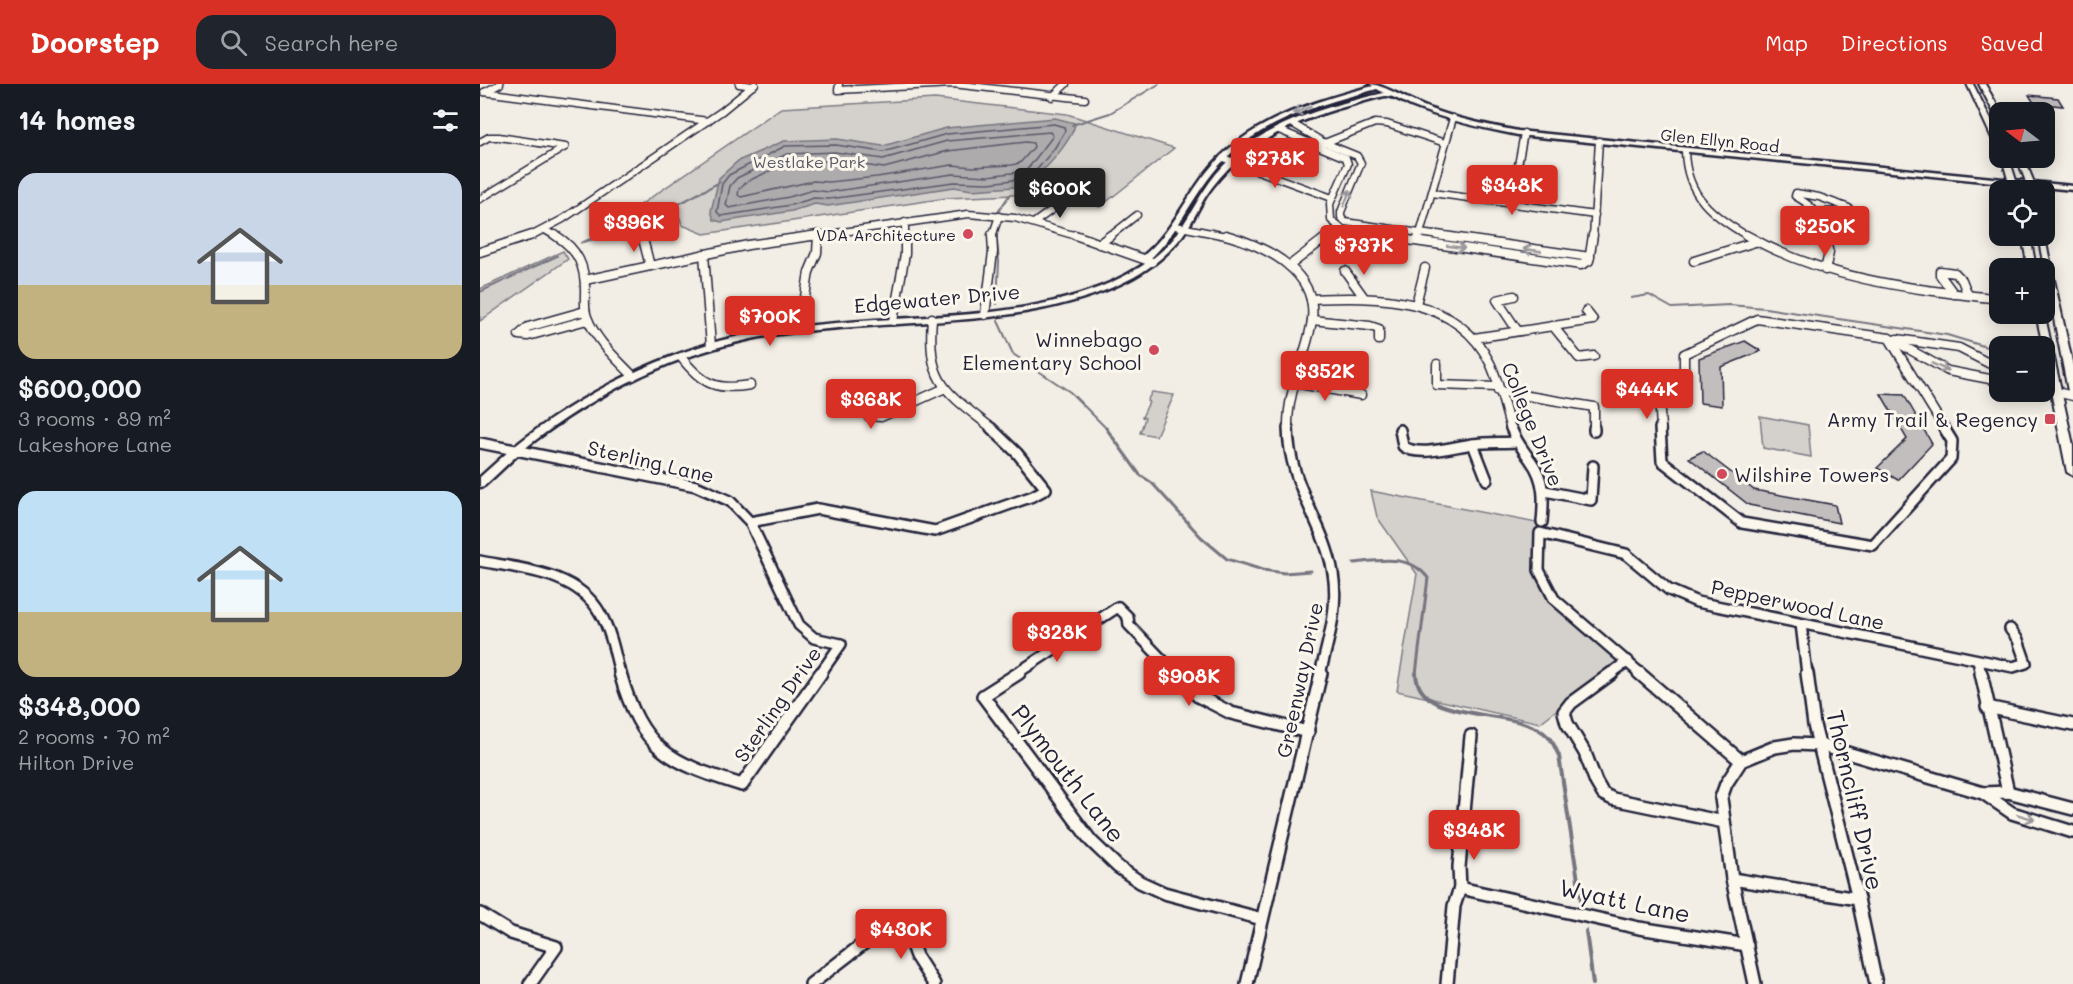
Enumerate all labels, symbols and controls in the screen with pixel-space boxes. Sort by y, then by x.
search box [196,15,616,69]
text: Doorstep [30,24,160,60]
icon: search [217,26,250,59]
text: Search here [265,28,398,57]
text: Map [1765,29,1808,56]
text: Directions [1841,29,1948,56]
text: Saved [1981,29,2043,56]
north arrow [1989,102,2055,168]
map controls [1989,102,2055,402]
text: 14 homes [18,103,136,137]
icon: filters [429,104,462,137]
one-way arrow [1293,105,1312,116]
street label: Glen Ellyn Road [1660,123,1780,157]
pin: $278K [1233,138,1317,189]
text: $278K [1245,144,1305,170]
park label: Westlake Park [753,151,865,172]
pin: $348K [1470,165,1554,216]
pin: $600K [1018,168,1102,219]
text: $348K [1481,171,1543,197]
text: $600K [1028,174,1092,200]
button: locate [1989,180,2055,246]
one-way arrow [1342,190,1353,208]
pin: $396K [592,202,676,253]
pin: $250K [1783,206,1867,257]
text: $396K [603,208,665,234]
icon: home [186,212,294,320]
text: $250K [1794,212,1856,238]
place label: VDA Architecture [816,224,956,245]
pin: $737K [1322,225,1406,276]
marker: VDA Architecture [961,227,975,241]
text: $737K [1334,231,1394,257]
one-way arrow [1445,242,1465,253]
one-way arrow [1523,245,1543,256]
button: + [1989,258,2055,324]
street label: Edgewater Drive [853,278,1021,318]
pin: $700K [728,296,812,347]
text: $700K [739,302,801,328]
place label: Winnebago Elementary School [963,326,1142,375]
button: − [1989,336,2055,402]
marker: Winnebago Elementary School [1147,343,1161,357]
pin: $352K [1283,351,1367,402]
text: $352K [1295,357,1355,383]
street label: College Drive [1496,358,1570,490]
one-way arrow [1930,362,1948,373]
pin: $444K [1605,369,1689,420]
text: $600,000 [18,371,141,405]
text: $444K [1615,375,1679,401]
pin: $368K [829,379,913,430]
text: $368K [840,385,902,411]
text: 3 rooms · 89 m² [18,405,171,431]
place label: Army Trail & Regency [1827,406,2038,432]
marker: Army Trail & Regency [2043,412,2057,426]
text: Lakeshore Lane [18,431,172,457]
street label: Sterling Lane [585,434,717,488]
place label: Wilshire Towers [1734,461,1889,487]
marker: Wilshire Towers [1715,467,1729,481]
icon: home [186,530,294,638]
street label: Pepperwood Lane [1709,573,1887,635]
street label: Greenway Drive [1270,600,1328,760]
pin: $328K [1015,612,1099,663]
text: $328K [1026,618,1088,644]
street label: Sterling Drive [727,641,827,767]
pin: $908K [1147,656,1231,707]
text: $908K [1158,662,1220,688]
text: $348,000 [18,689,140,723]
street label: Plymouth Lane [1005,698,1133,848]
street label: Thorncliff Drive [1820,707,1892,893]
text: 2 rooms · 70 m² [18,723,170,749]
text: Hilton Drive [18,749,134,775]
pin: $348K [1432,810,1516,861]
one-way arrow [2016,812,2035,823]
text: $348K [1443,816,1505,842]
street label: Wyatt Lane [1557,871,1693,929]
pin: $430K [859,909,943,960]
text: $430K [869,915,933,941]

